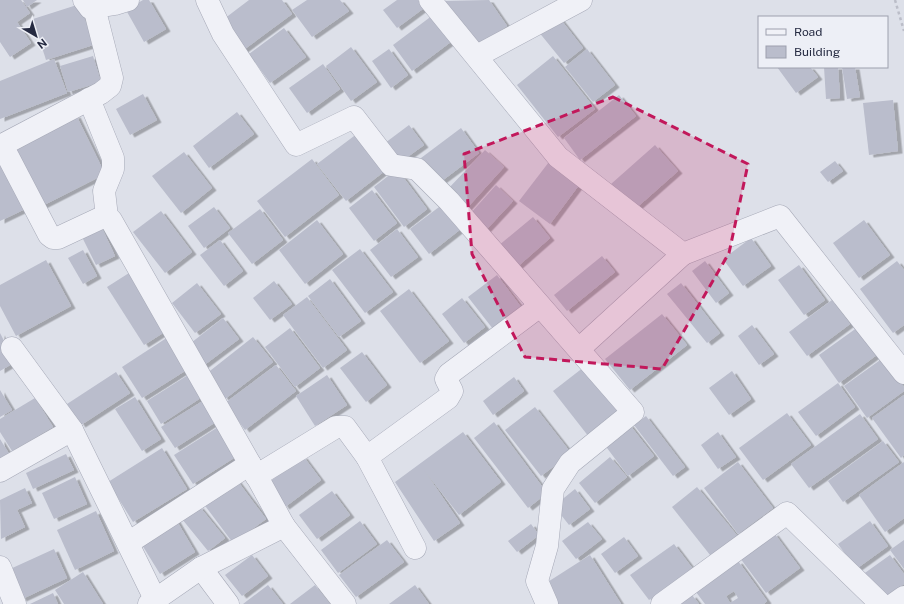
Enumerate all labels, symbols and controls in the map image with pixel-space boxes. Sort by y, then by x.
north arrow [16,16,56,56]
legend [758,16,888,68]
text: Road [794,25,822,39]
text: N [35,37,49,51]
text: Building [794,45,840,59]

